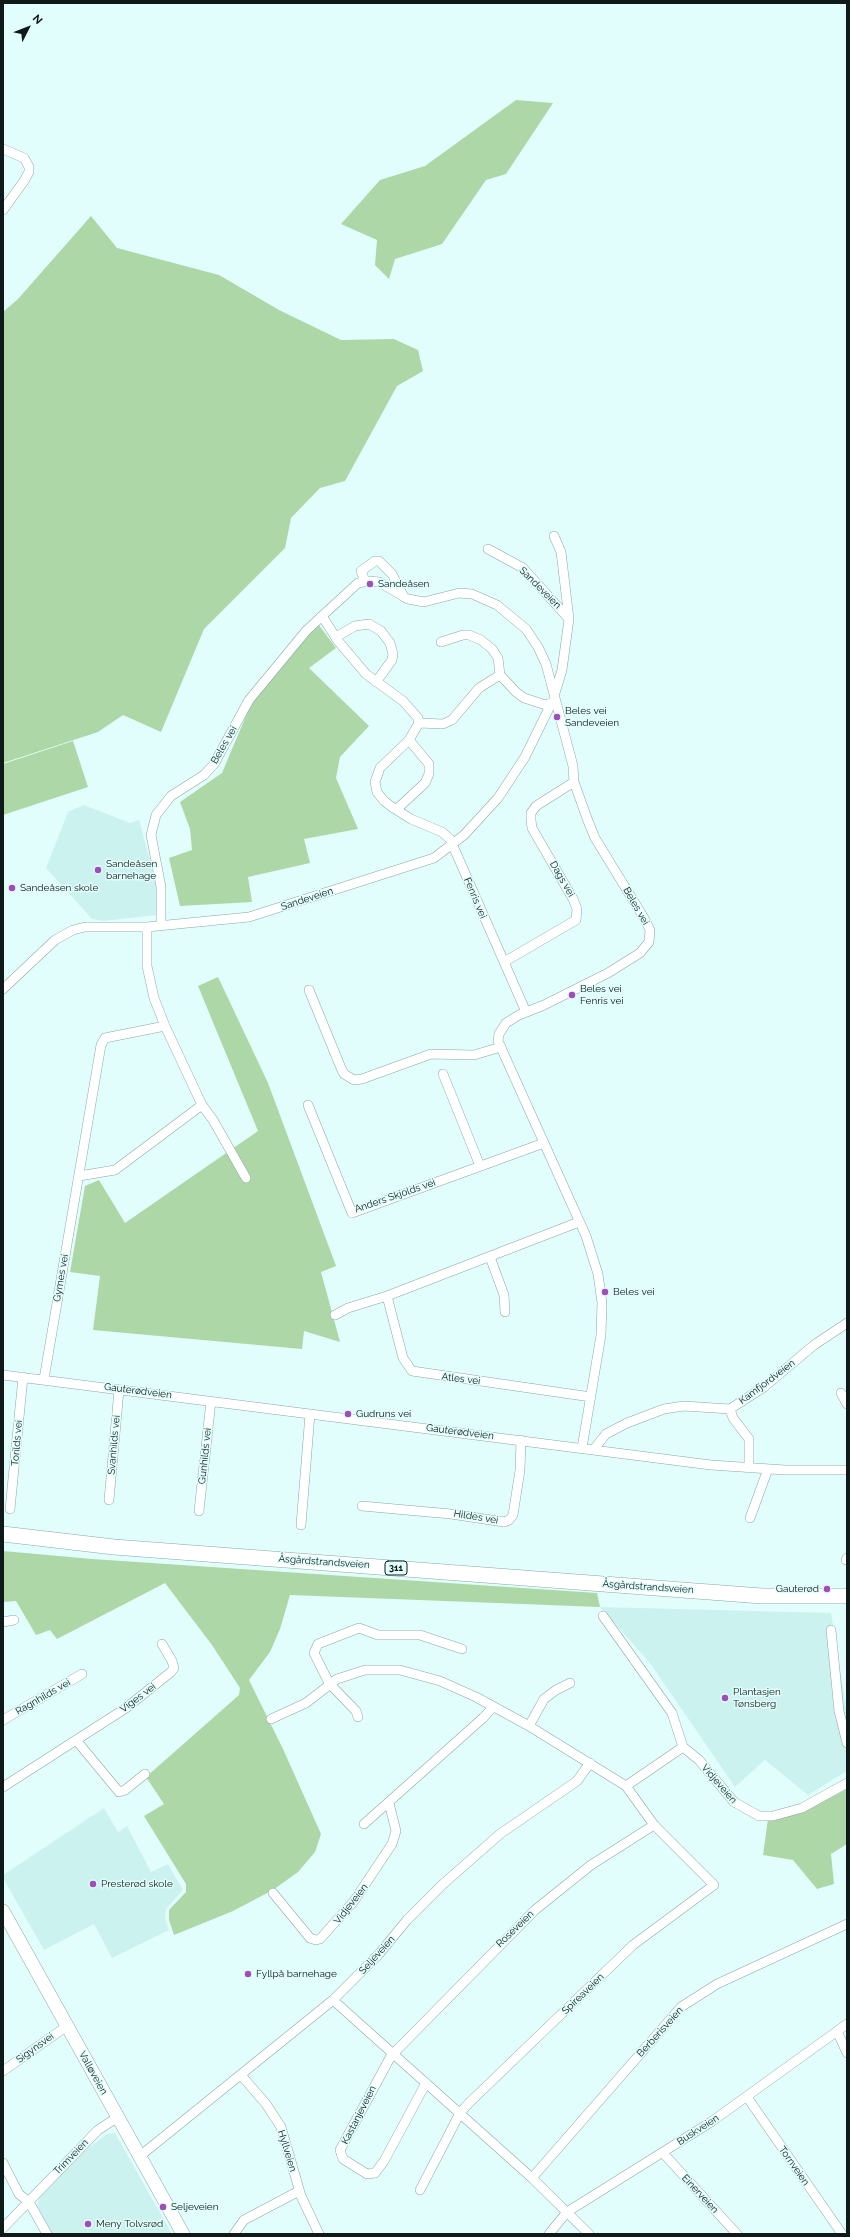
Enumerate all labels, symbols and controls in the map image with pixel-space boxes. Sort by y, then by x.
north arrow [8,8,48,48]
text: N [30,12,45,27]
street label: Sandeveien [517,565,563,611]
place label: Sandeåsen [378,578,429,590]
marker: Sandeåsen [365,579,375,589]
place label: Beles vei Sandeveien [565,705,619,728]
marker: Beles vei Sandeveien [552,712,562,722]
street label: Beles vei [208,724,240,766]
place label: Sandeåsen barnehage [106,858,157,882]
street label: Dags vei [547,859,577,899]
marker: Sandeåsen barnehage [93,865,103,875]
street label: Fenris vei [461,876,489,920]
place label: Sandeåsen skole [20,882,98,894]
marker: Sandeåsen skole [7,883,17,893]
street label: Sandeveien [279,885,335,913]
street label: Beles vei [620,885,652,927]
place label: Beles vei Fenris vei [580,983,624,1006]
marker: Beles vei Fenris vei [567,990,577,1000]
street label: Anders Skjolds vei [353,1177,437,1215]
street label: Gymes vei [51,1253,71,1303]
place label: Beles vei [613,1286,655,1298]
marker: Beles vei [600,1287,610,1297]
street label: Kamfjordveien [737,1357,797,1407]
street label: Atles vei [441,1371,481,1387]
street label: Gauterødveien [103,1381,173,1401]
place label: Gudruns vei [356,1408,411,1420]
marker: Gudruns vei [343,1409,353,1419]
street label: Svanhilds vei [105,1415,123,1475]
street label: Torilds vei [9,1419,25,1467]
street label: Gauterødveien [425,1422,495,1442]
street label: Gunhilds vei [196,1427,214,1485]
street label: Hildes vei [453,1508,499,1526]
street label: Åsgårdstrandsveien [278,1553,370,1571]
road number: 311 [385,1561,407,1575]
street label: Åsgårdstrandsveien [602,1578,694,1596]
place label: Gauterød [776,1583,819,1595]
marker: Gauterød [822,1584,832,1594]
street label: Ragnhilds vei [13,1676,73,1718]
street label: Viges vei [118,1681,158,1715]
place label: Plantasjen Tønsberg [733,1686,781,1710]
marker: Plantasjen Tønsberg [720,1693,730,1703]
street label: Vidjeveien [699,1762,739,1806]
place label: Presterød skole [101,1878,173,1890]
marker: Presterød skole [88,1879,98,1889]
street label: Vidjeveien [331,1881,371,1927]
street label: Roseveien [494,1908,536,1950]
street label: Seljeveien [357,1933,397,1977]
place label: Fyllpå barnehage [256,1968,337,1980]
marker: Fyllpå barnehage [243,1969,253,1979]
street label: Spireaveien [559,1971,607,2017]
street label: Berberisveien [634,2004,686,2060]
street label: Sigynsvei [14,2030,56,2066]
street label: Valløveien [76,2049,110,2097]
street label: Kastanjeveien [339,2084,379,2146]
street label: Buskveien [675,2112,721,2148]
street label: Hyllveien [275,2129,299,2173]
street label: Trimveien [51,2137,91,2177]
street label: Tornveien [776,2144,812,2188]
street label: Einerveien [679,2172,721,2216]
place label: Seljeveien [171,2201,219,2213]
marker: Seljeveien [158,2202,168,2212]
place label: Meny Tolvsrød [96,2218,163,2230]
marker: Meny Tolvsrød [83,2219,93,2229]

